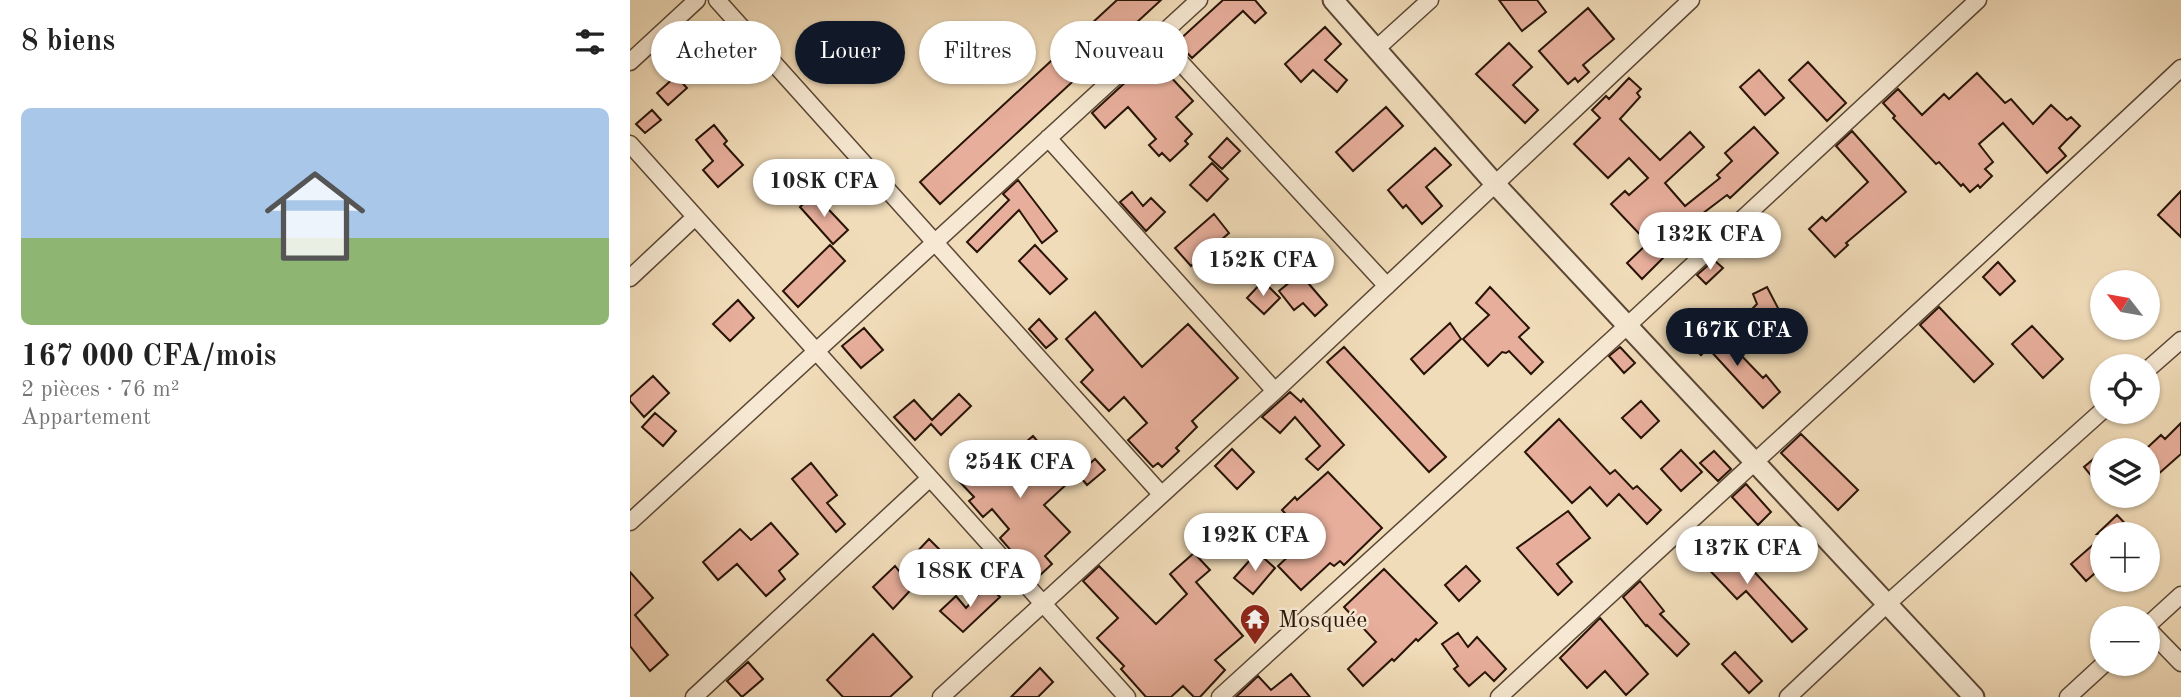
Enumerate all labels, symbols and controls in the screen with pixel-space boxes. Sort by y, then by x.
chip: Acheter [651,21,781,84]
chip: Louer [795,21,905,84]
chip: Filtres [919,21,1036,84]
chip: Nouveau [1050,21,1188,84]
icon: filters [571,23,609,61]
text: 8 biens [21,27,115,57]
icon: home [252,153,378,279]
pin: 108K CFA [752,160,896,219]
text: 108K CFA [769,170,879,193]
pin: 132K CFA [1638,212,1782,272]
text: 132K CFA [1655,223,1765,246]
pin: 152K CFA [1191,238,1335,298]
text: 152K CFA [1208,249,1318,272]
north arrow [2090,270,2160,340]
map controls [2090,270,2160,676]
pin: 167K CFA [1665,308,1809,368]
text: 167K CFA [1682,319,1792,342]
text: 167 000 CFA/mois [21,342,276,372]
button: locate [2090,354,2160,424]
text: 2 pièces · 76 m² [21,378,180,401]
text: Appartement [21,406,151,429]
button: layers [2090,438,2160,508]
pin: 254K CFA [948,440,1092,500]
text: 254K CFA [965,451,1075,474]
pin: 192K CFA [1183,514,1327,573]
button: + [2090,522,2160,592]
text: 192K CFA [1200,524,1310,547]
pin: 137K CFA [1675,526,1819,586]
text: 137K CFA [1692,537,1802,560]
pin: 188K CFA [898,550,1042,609]
text: 188K CFA [915,560,1025,583]
temple icon: Mosquée [1238,602,1272,646]
button: − [2090,606,2160,676]
place label: Mosquée [1278,609,1367,633]

